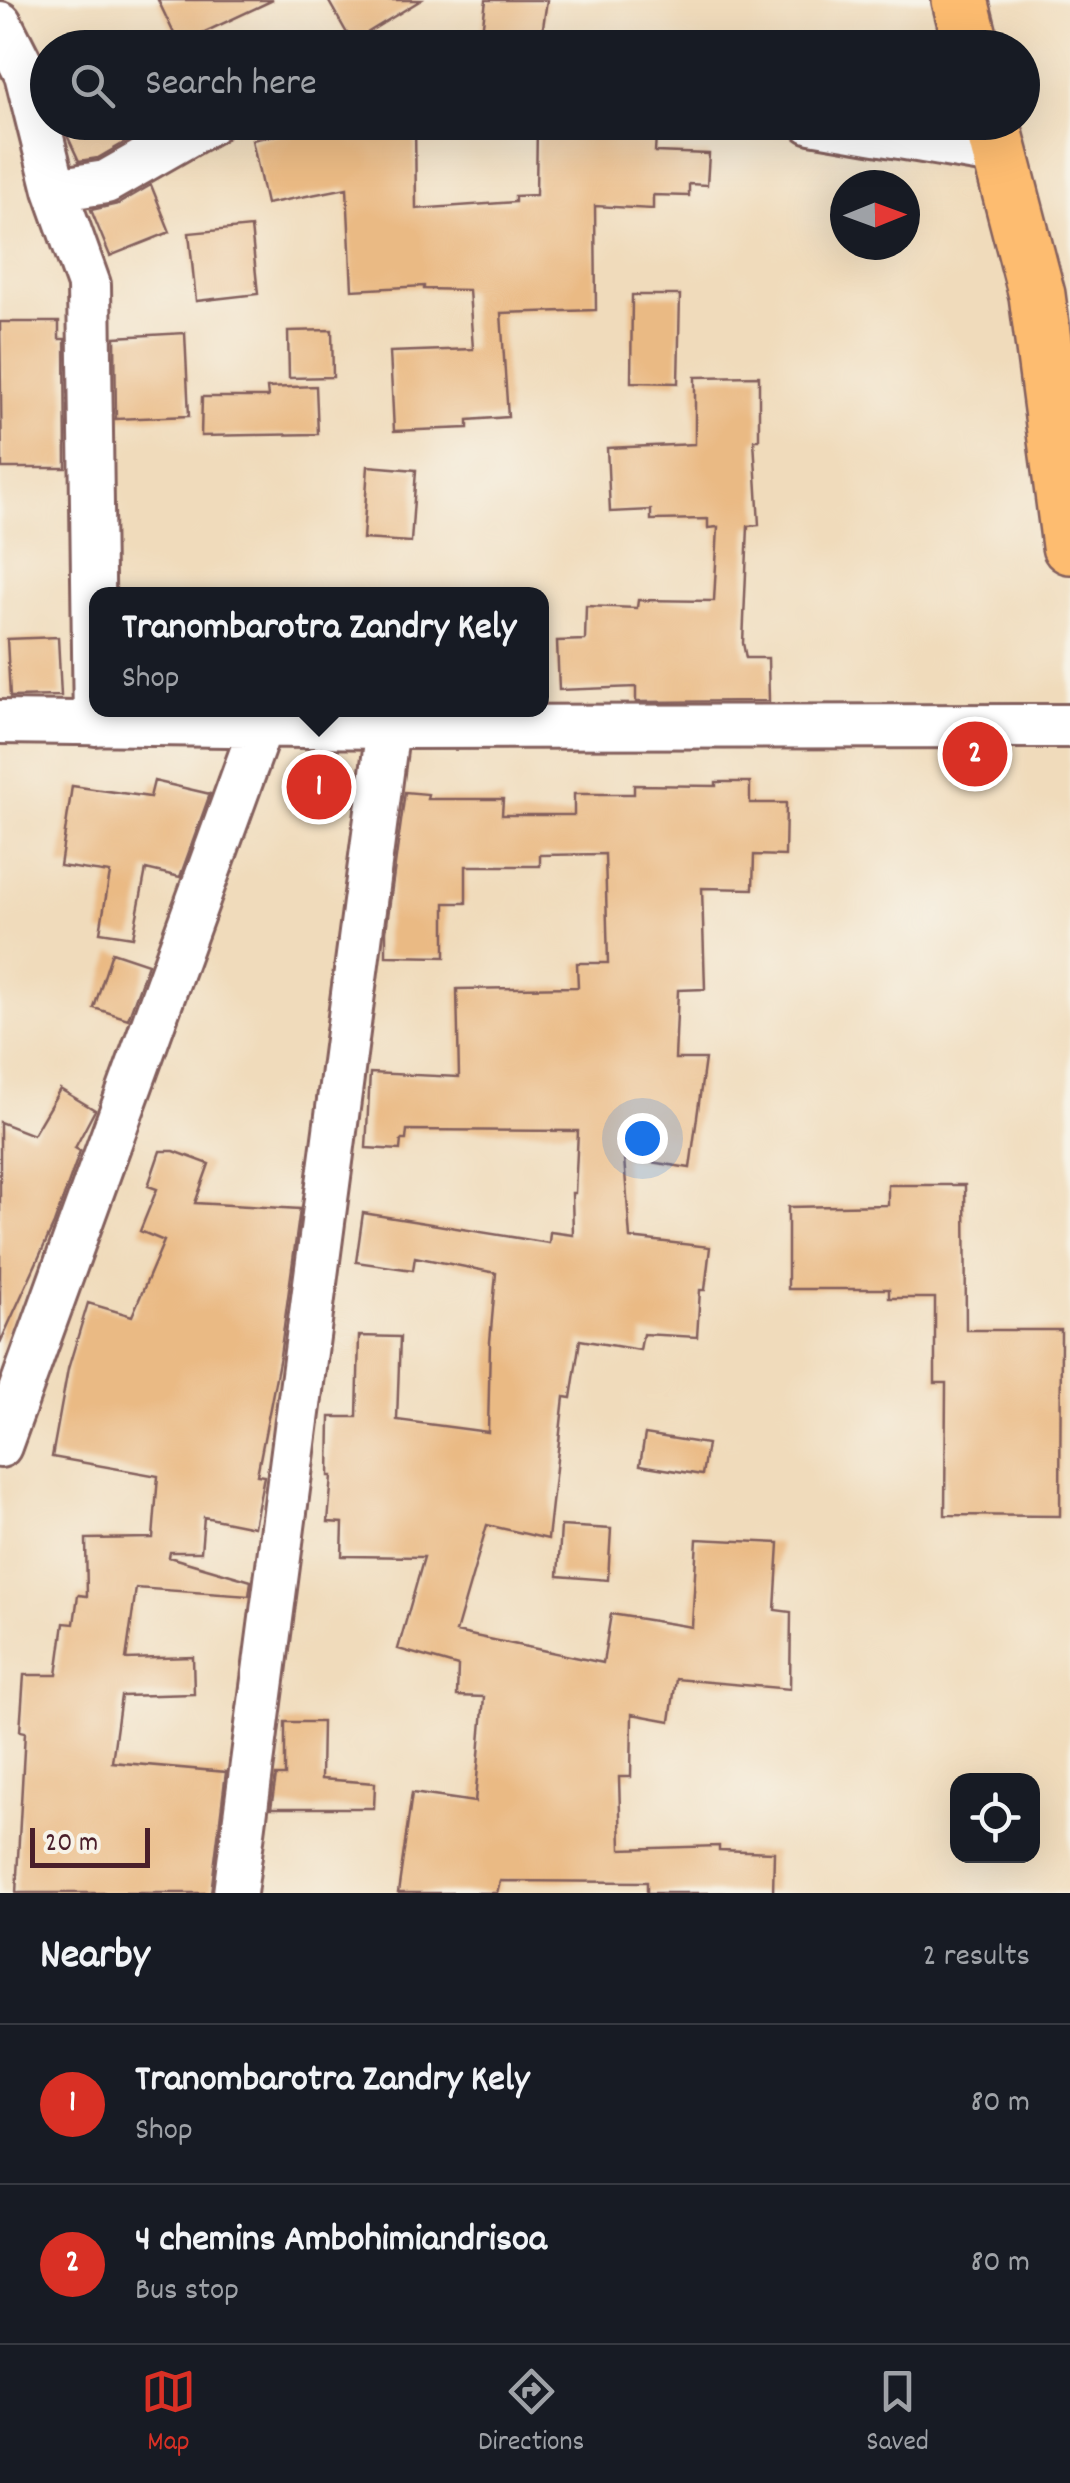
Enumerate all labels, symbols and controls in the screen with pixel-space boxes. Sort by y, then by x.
search box [30,30,1040,140]
icon: search [65,58,120,113]
text: Search here [145,58,317,113]
north arrow [830,170,920,260]
popup [89,587,549,717]
text: Tranombarotra Zandry Kely [122,602,516,657]
text: Shop [122,657,180,703]
pin: 2 [942,716,1008,792]
pin: 1 [286,750,352,824]
your location [617,1113,668,1164]
map controls [950,1773,1040,1863]
button: locate [950,1773,1040,1863]
scale bar [30,1823,150,1868]
text: 20 m [45,1825,98,1865]
text: Nearby [40,1928,150,1988]
text: 2 results [923,1935,1030,1981]
text: Tranombarotra Zandry Kely [135,2054,529,2109]
text: 1 [69,2081,76,2127]
text: 80 m [970,2081,1030,2127]
text: Shop [135,2109,193,2155]
text: 4 chemins Ambohimiandrisoa [135,2214,547,2269]
text: 2 [66,2241,79,2287]
text: 80 m [970,2241,1030,2287]
text: Bus stop [135,2269,239,2315]
tab: Map [141,2364,196,2464]
tab: Directions [478,2364,584,2464]
tab: Saved [866,2364,929,2464]

